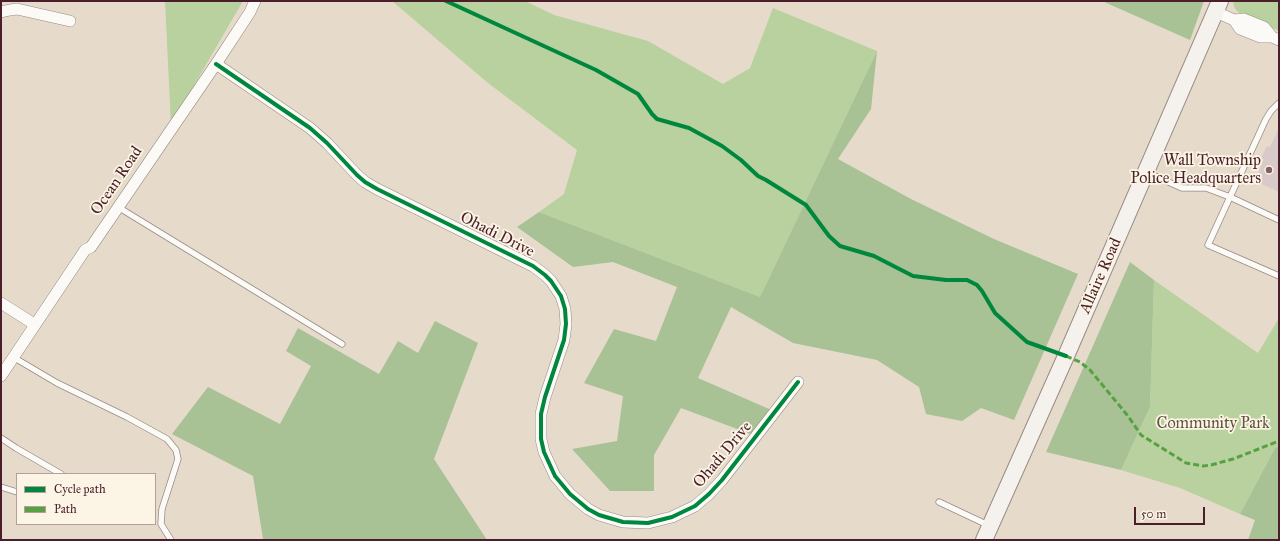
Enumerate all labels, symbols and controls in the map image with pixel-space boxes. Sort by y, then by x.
street label: Ocean Road [87,143,147,219]
place label: Wall Township Police Headquarters [1130,151,1261,189]
marker: Wall Township Police Headquarters [1264,165,1274,175]
street label: Ohadi Drive [457,208,537,262]
street label: Allaire Road [1076,235,1126,317]
park label: Community Park [1157,414,1269,434]
street label: Ohadi Drive [690,418,756,492]
legend [16,473,156,525]
text: Cycle path [54,482,106,496]
scale bar [1136,499,1207,525]
text: Path [54,502,77,516]
text: 50 m [1141,507,1166,521]

